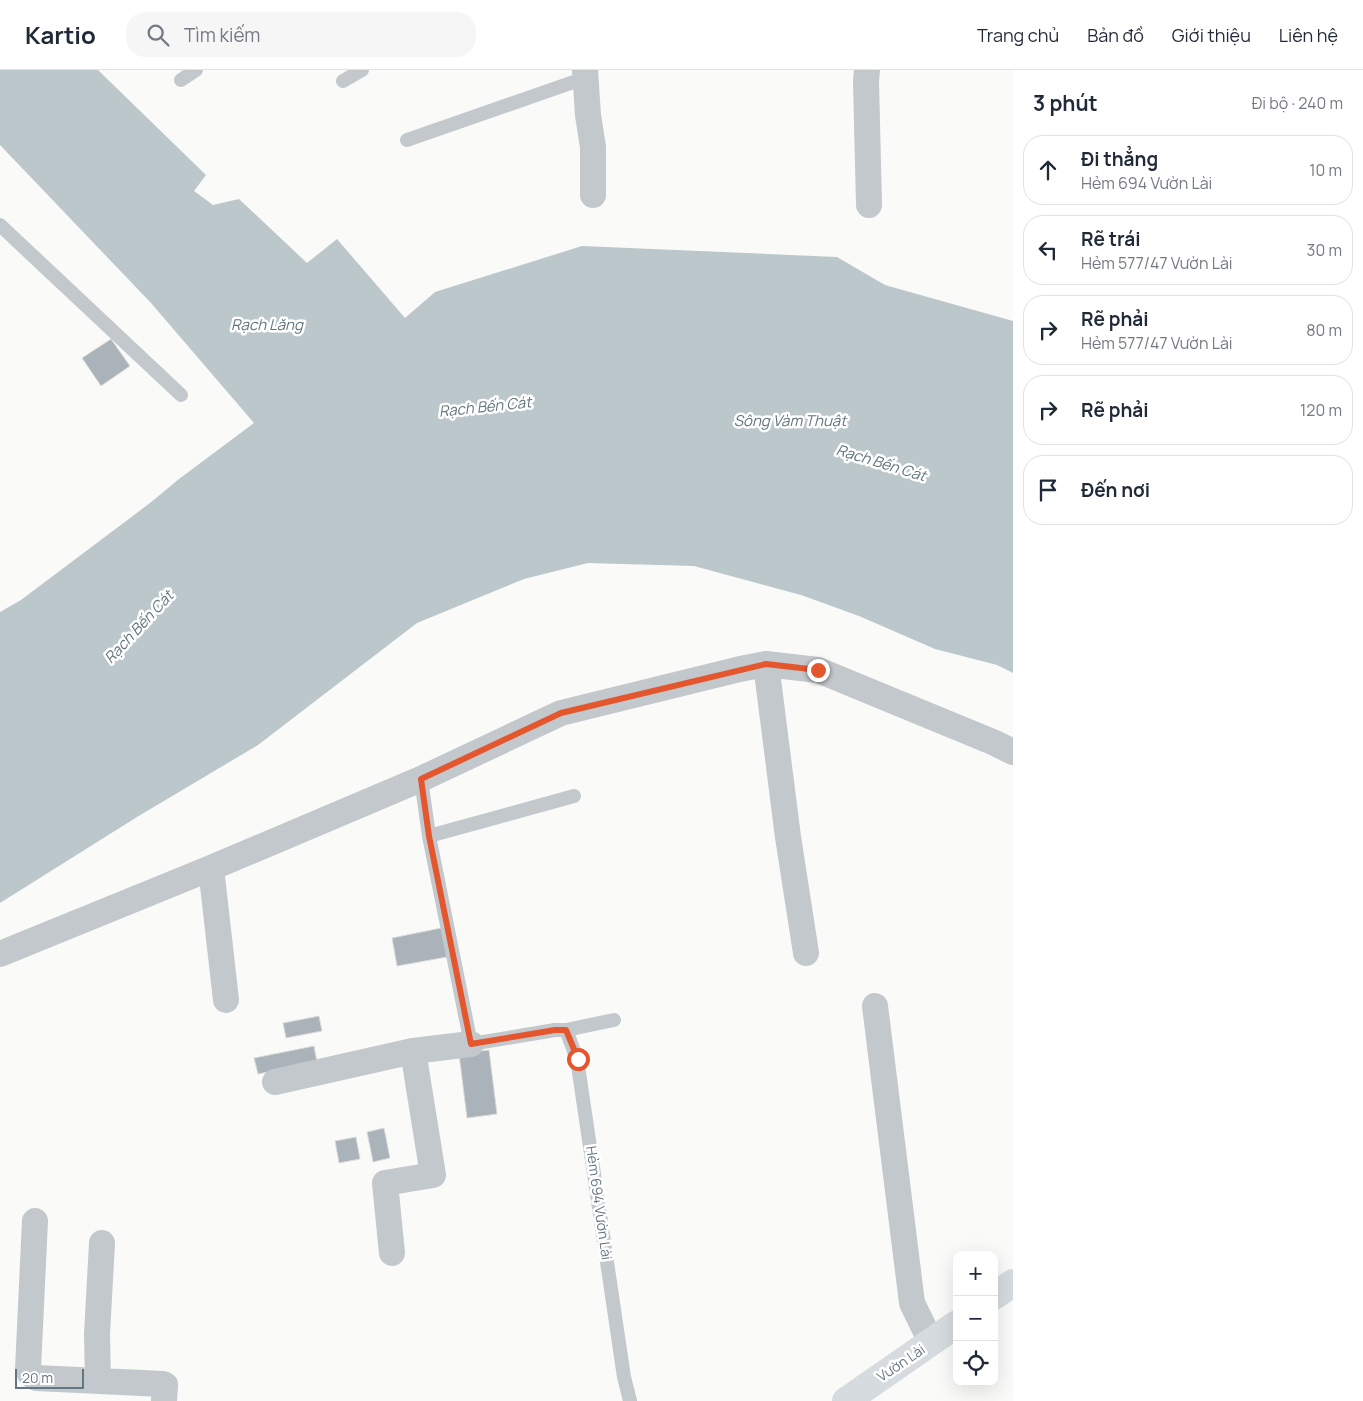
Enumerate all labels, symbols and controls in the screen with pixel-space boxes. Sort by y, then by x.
search box [126,12,476,57]
text: Kartio [25,18,96,51]
icon: search [144,21,172,49]
text: Tìm kiếm [184,22,260,48]
text: Trang chủ [977,23,1059,47]
text: Bản đồ [1087,23,1144,47]
text: Giới thiệu [1172,23,1251,47]
text: Liên hệ [1279,23,1338,47]
text: 3 phút [1033,89,1098,117]
text: Đi bộ · 240 m [1252,92,1343,114]
text: Đi thẳng [1081,146,1158,172]
icon: ahead [1034,156,1062,184]
text: 10 m [1309,159,1342,181]
text: Hẻm 694 Vườn Lài [1081,172,1212,194]
text: Rẽ trái [1081,226,1141,252]
icon: left [1034,236,1062,264]
text: 30 m [1307,239,1342,261]
text: Hẻm 577/47 Vườn Lài [1081,252,1233,274]
text: Rẽ phải [1081,306,1149,332]
water label: Rạch Lăng [231,314,304,335]
icon: right [1034,316,1062,344]
text: 80 m [1306,319,1342,341]
text: Hẻm 577/47 Vườn Lài [1081,332,1233,354]
water label: Rạch Bến Cát [438,391,534,422]
icon: right [1034,396,1062,424]
text: Rẽ phải [1081,397,1149,423]
text: 120 m [1300,399,1342,421]
water label: Sông Vàm Thuật [734,410,848,431]
water label: Rạch Bến Cát [834,439,930,487]
icon: arrive [1034,476,1062,504]
text: Đến nơi [1081,477,1150,503]
water label: Rạch Bến Cát [99,584,179,668]
route end [807,659,830,682]
route start [567,1048,590,1071]
street label: Hẻm 694 Vườn Lài [582,1145,617,1261]
map controls [953,1251,998,1386]
button: + [953,1251,998,1296]
button: − [953,1296,998,1341]
street label: Vườn Lài [873,1340,928,1386]
button: locate [953,1341,998,1386]
scale bar [15,1366,84,1389]
text: 20 m [22,1368,53,1387]

